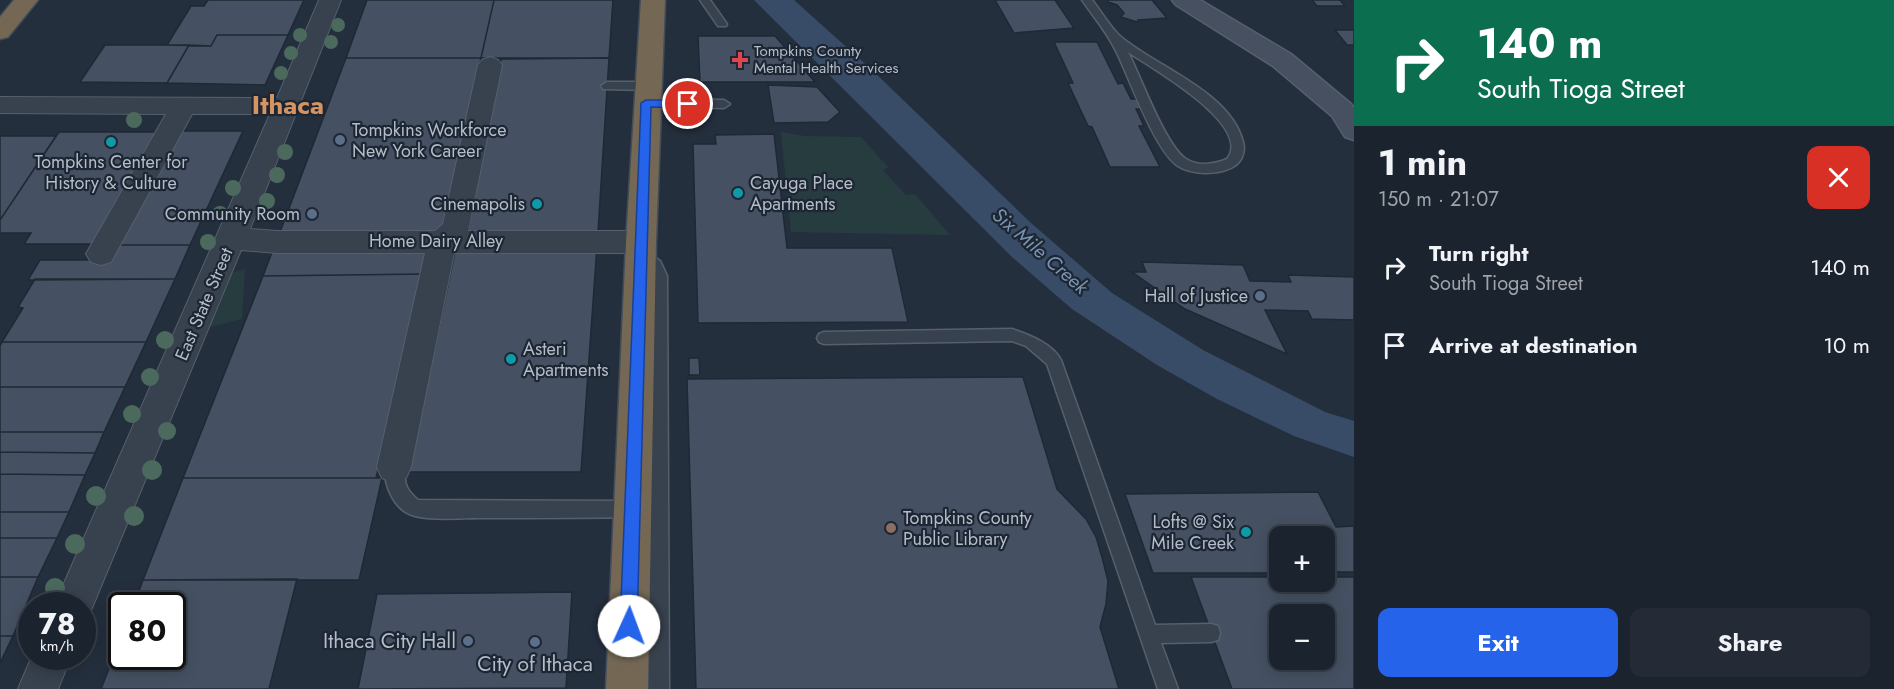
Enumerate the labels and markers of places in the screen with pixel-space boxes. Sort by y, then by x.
place label: Tompkins County Mental Health Services [754,40,899,79]
marker: Tompkins County Mental Health Services [731,51,749,69]
pin [662,78,713,129]
place label: Tompkins Workforce New York Career [352,117,506,164]
marker: Tompkins Workforce New York Career [333,133,347,147]
marker: Tompkins Center for History & Culture [104,135,118,149]
place label: Tompkins Center for History & Culture [35,149,188,196]
place label: Cayuga Place Apartments [750,170,853,217]
marker: Cayuga Place Apartments [731,186,745,200]
place label: Cinemapolis [430,191,525,217]
marker: Cinemapolis [530,197,544,211]
place label: Community Room [165,201,300,227]
marker: Community Room [305,207,319,221]
place label: Hall of Justice [1145,283,1248,309]
marker: Hall of Justice [1253,289,1267,303]
place label: Asteri Apartments [523,336,609,383]
marker: Asteri Apartments [504,352,518,366]
place label: Tompkins County Public Library [903,505,1032,552]
place label: Lofts @ Six Mile Creek [1151,509,1234,556]
marker: Tompkins County Public Library [884,521,898,535]
marker: Lofts @ Six Mile Creek [1239,525,1253,539]
place label: Ithaca City Hall [323,626,456,656]
marker: Ithaca City Hall [461,634,475,648]
marker: City of Ithaca [528,635,542,649]
place label: City of Ithaca [477,649,593,679]

